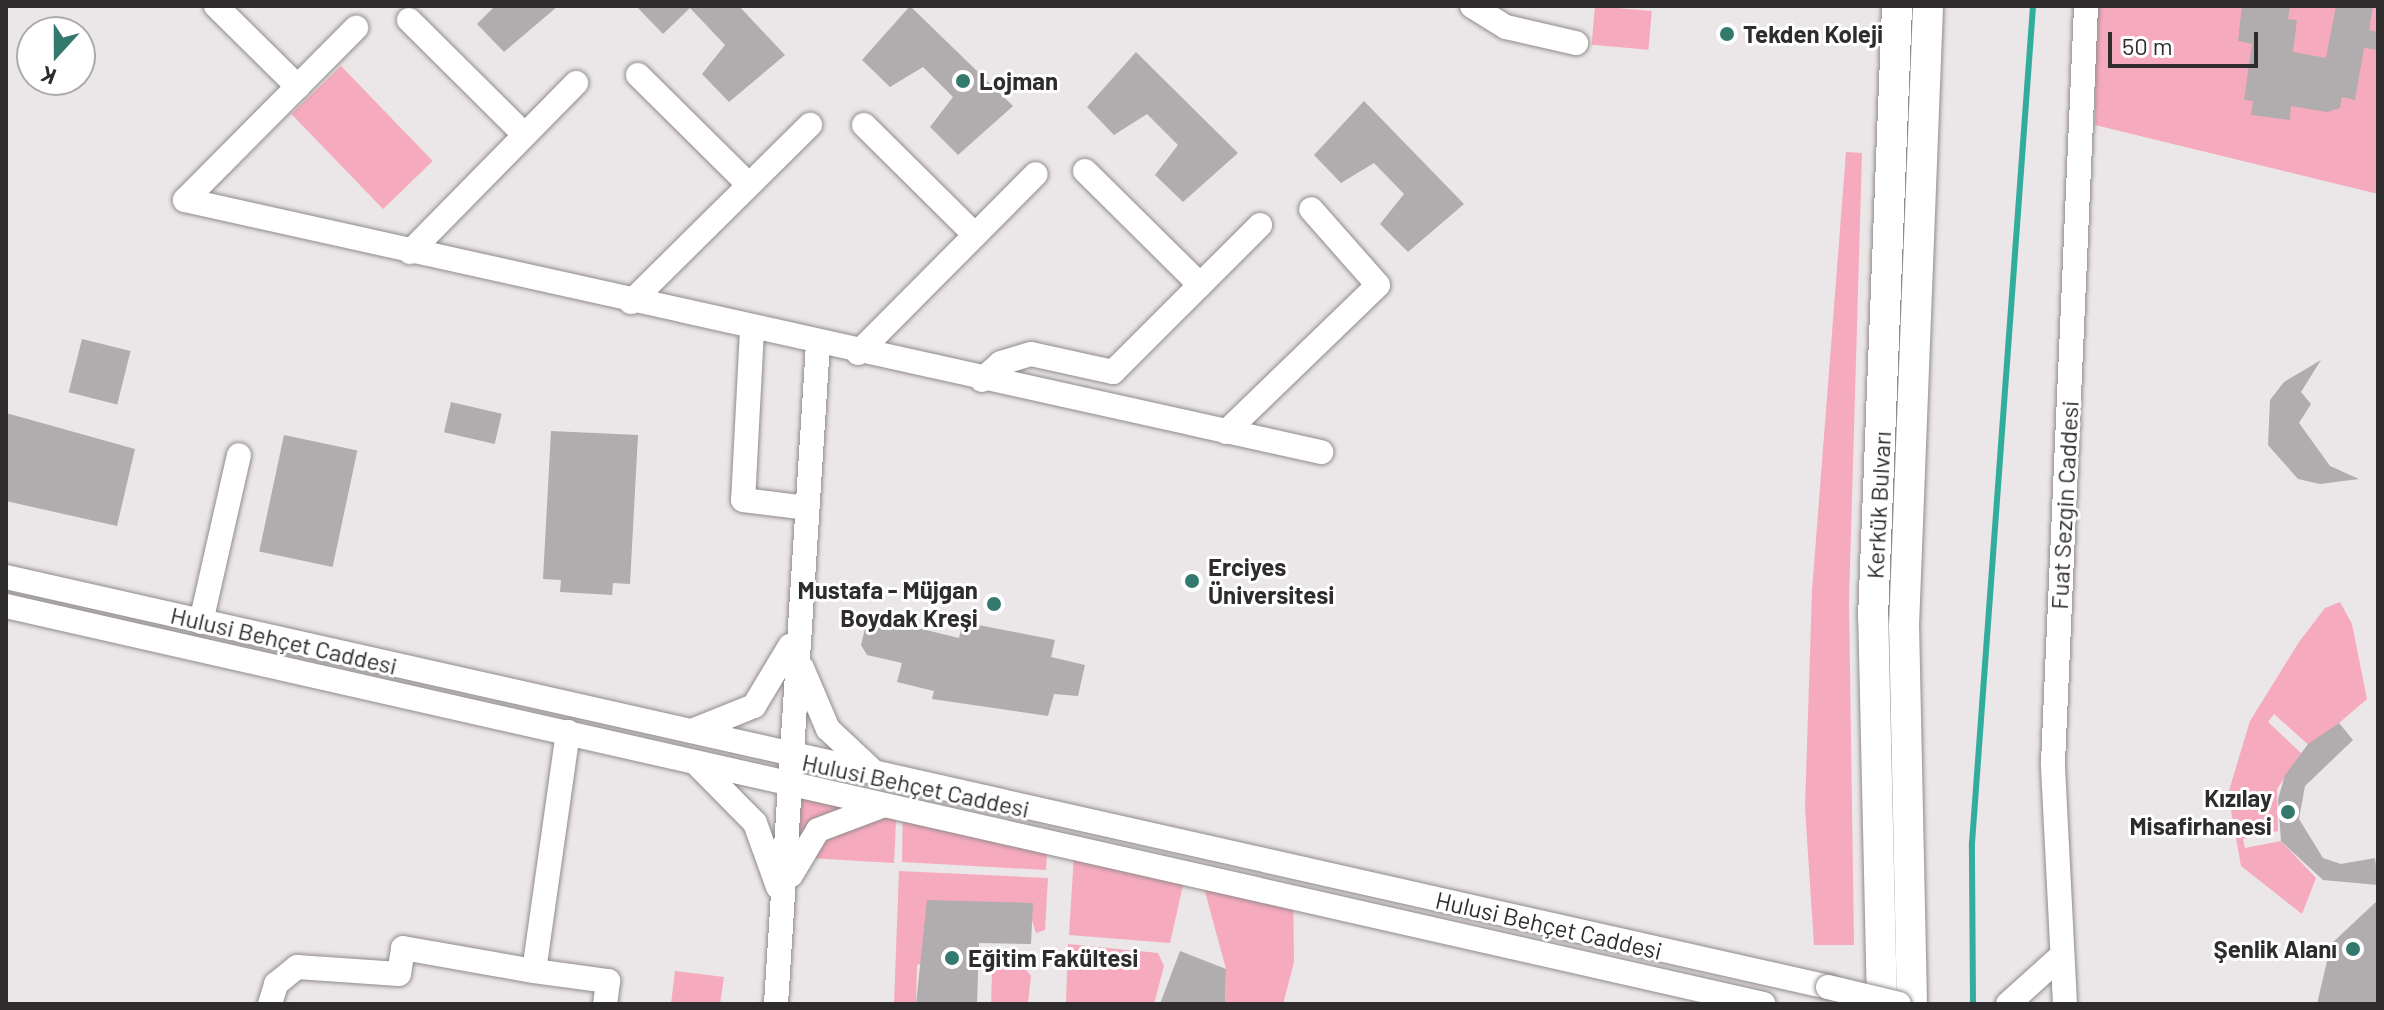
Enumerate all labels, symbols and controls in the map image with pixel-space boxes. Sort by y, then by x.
north arrow [16,16,96,96]
scale bar [2112,16,2262,66]
place label: Tekden Koleji [1743,20,1883,48]
marker: Tekden Koleji [1718,25,1736,43]
text: 50 m [2122,31,2173,60]
text: K [37,62,59,91]
place label: Lojman [979,67,1058,95]
marker: Lojman [954,72,972,90]
street label: Fuat Sezgin Caddesi [2044,400,2084,610]
street label: Kerkük Bulvarı [1860,430,1896,580]
place label: Erciyes Üniversitesi [1208,553,1334,609]
marker: Erciyes Üniversitesi [1183,572,1201,590]
place label: Mustafa - Müjgan Boydak Kreşi [797,576,978,632]
marker: Mustafa - Müjgan Boydak Kreşi [985,595,1003,613]
street label: Hulusi Behçet Caddesi [168,600,400,680]
street label: Hulusi Behçet Caddesi [800,747,1032,823]
place label: Kızılay Misafirhanesi [2129,784,2272,840]
marker: Kızılay Misafirhanesi [2279,803,2297,821]
street label: Hulusi Behçet Caddesi [1433,885,1665,965]
place label: Şenlik Alanı [2213,935,2337,963]
marker: Şenlik Alanı [2344,940,2362,958]
place label: Eğitim Fakültesi [968,944,1138,972]
marker: Eğitim Fakültesi [943,949,961,967]

